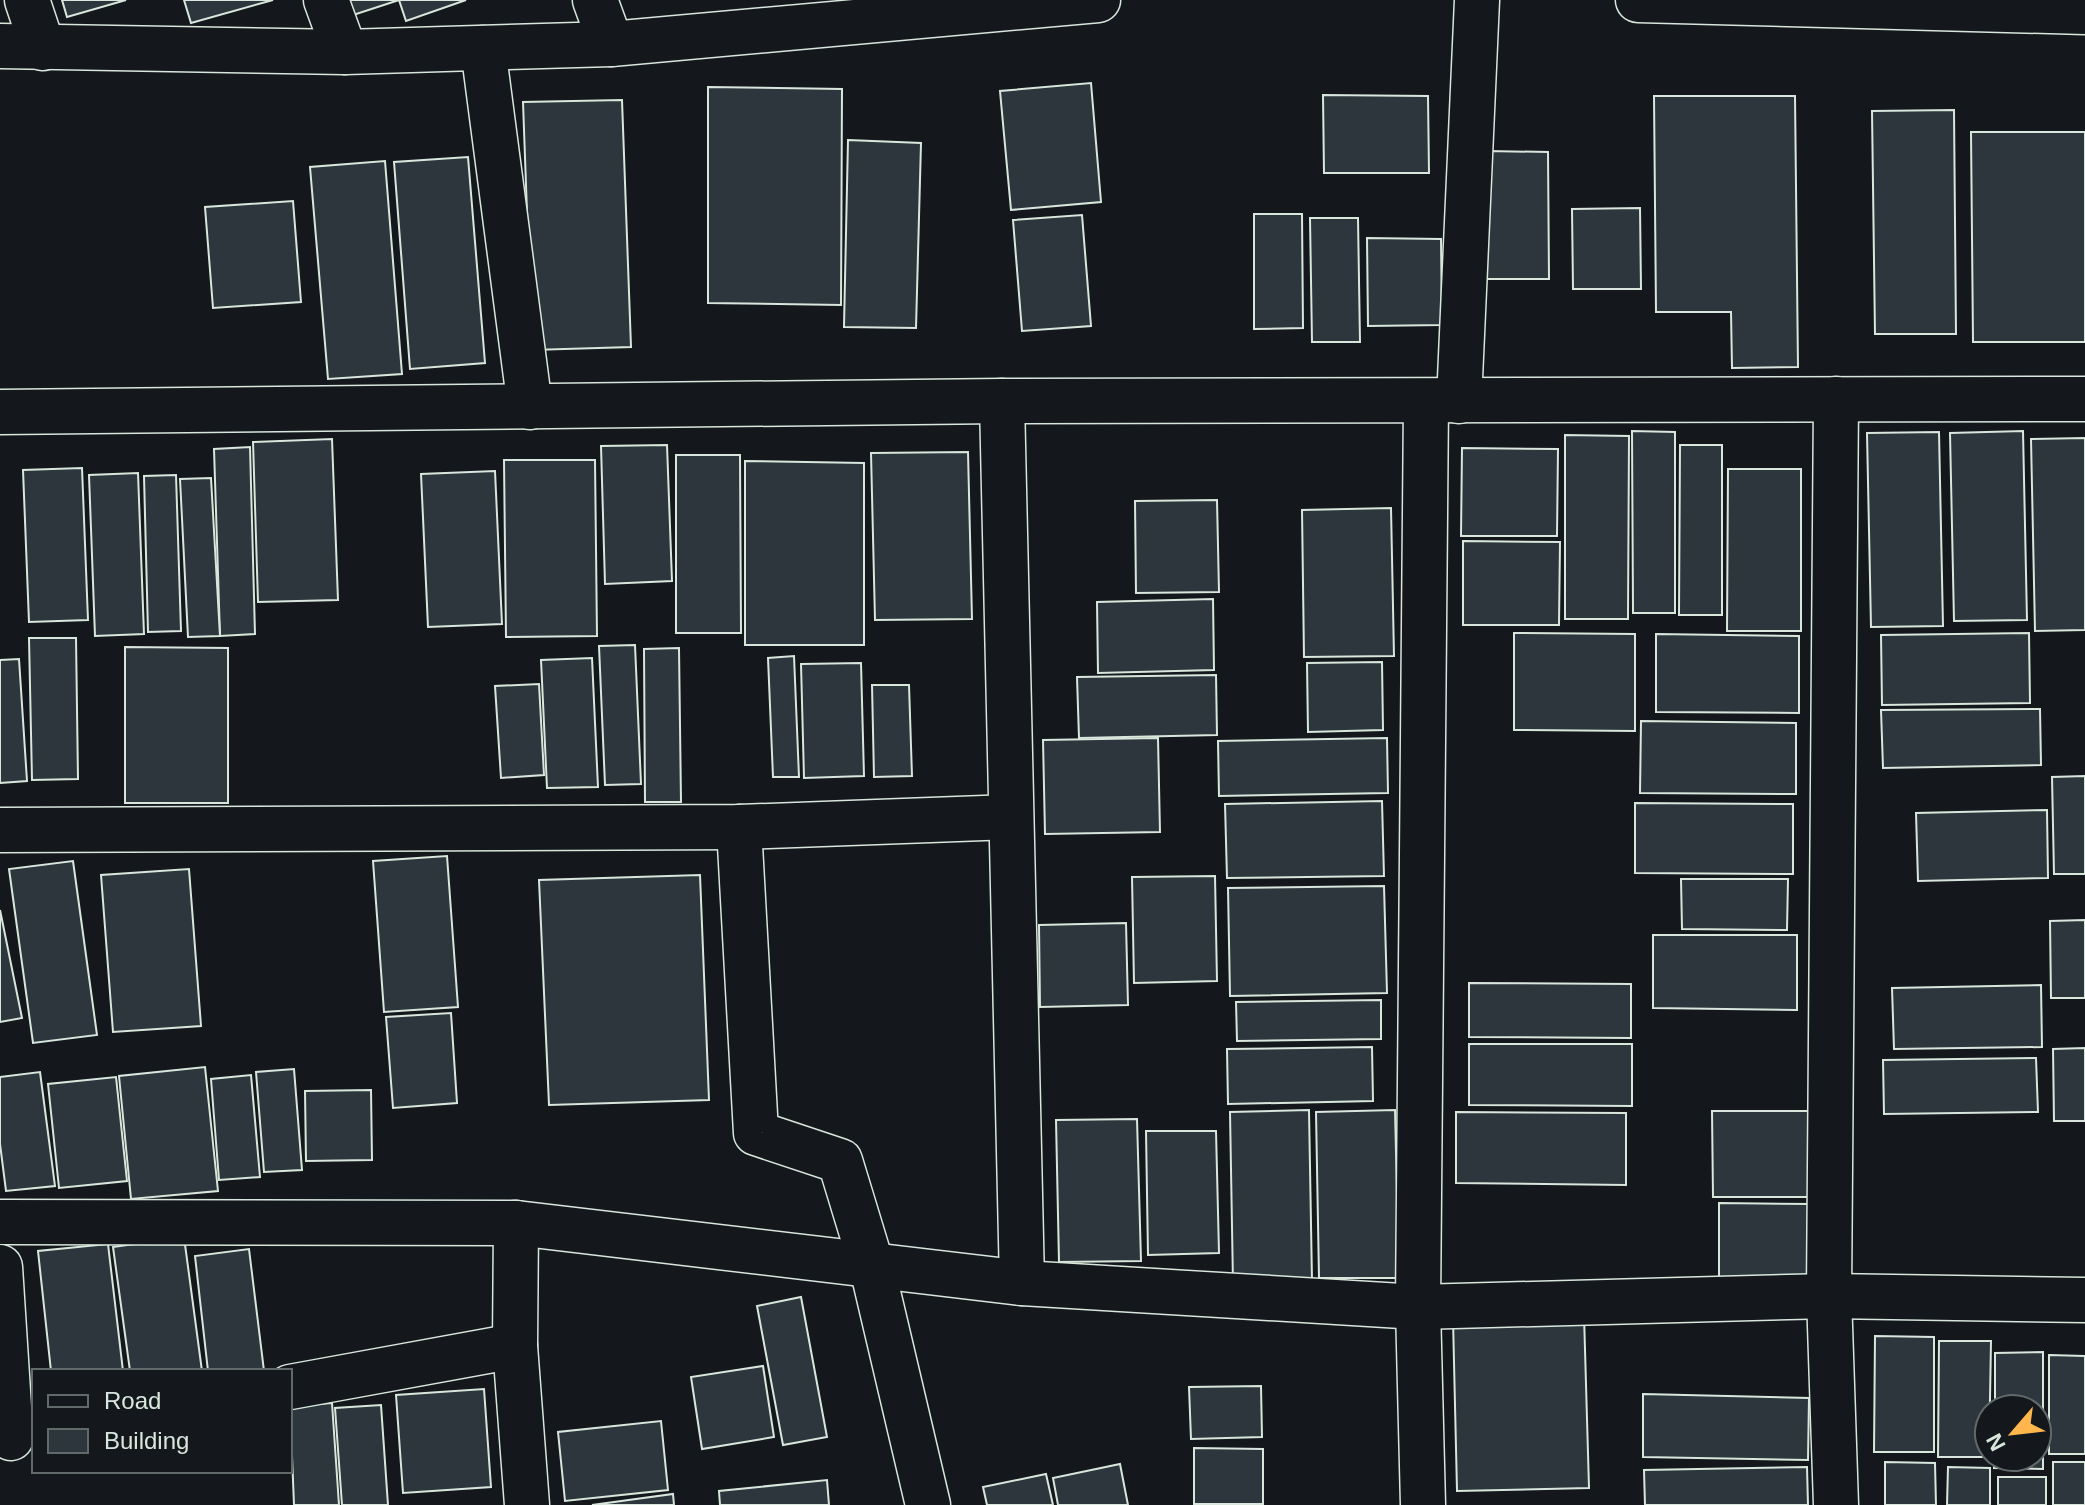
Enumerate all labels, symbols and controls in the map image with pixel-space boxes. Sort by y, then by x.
legend [32,1369,292,1473]
text: Road [104,1387,161,1414]
north arrow [1973,1393,2053,1473]
text: Building [104,1427,189,1454]
text: N [1981,1429,2011,1455]

